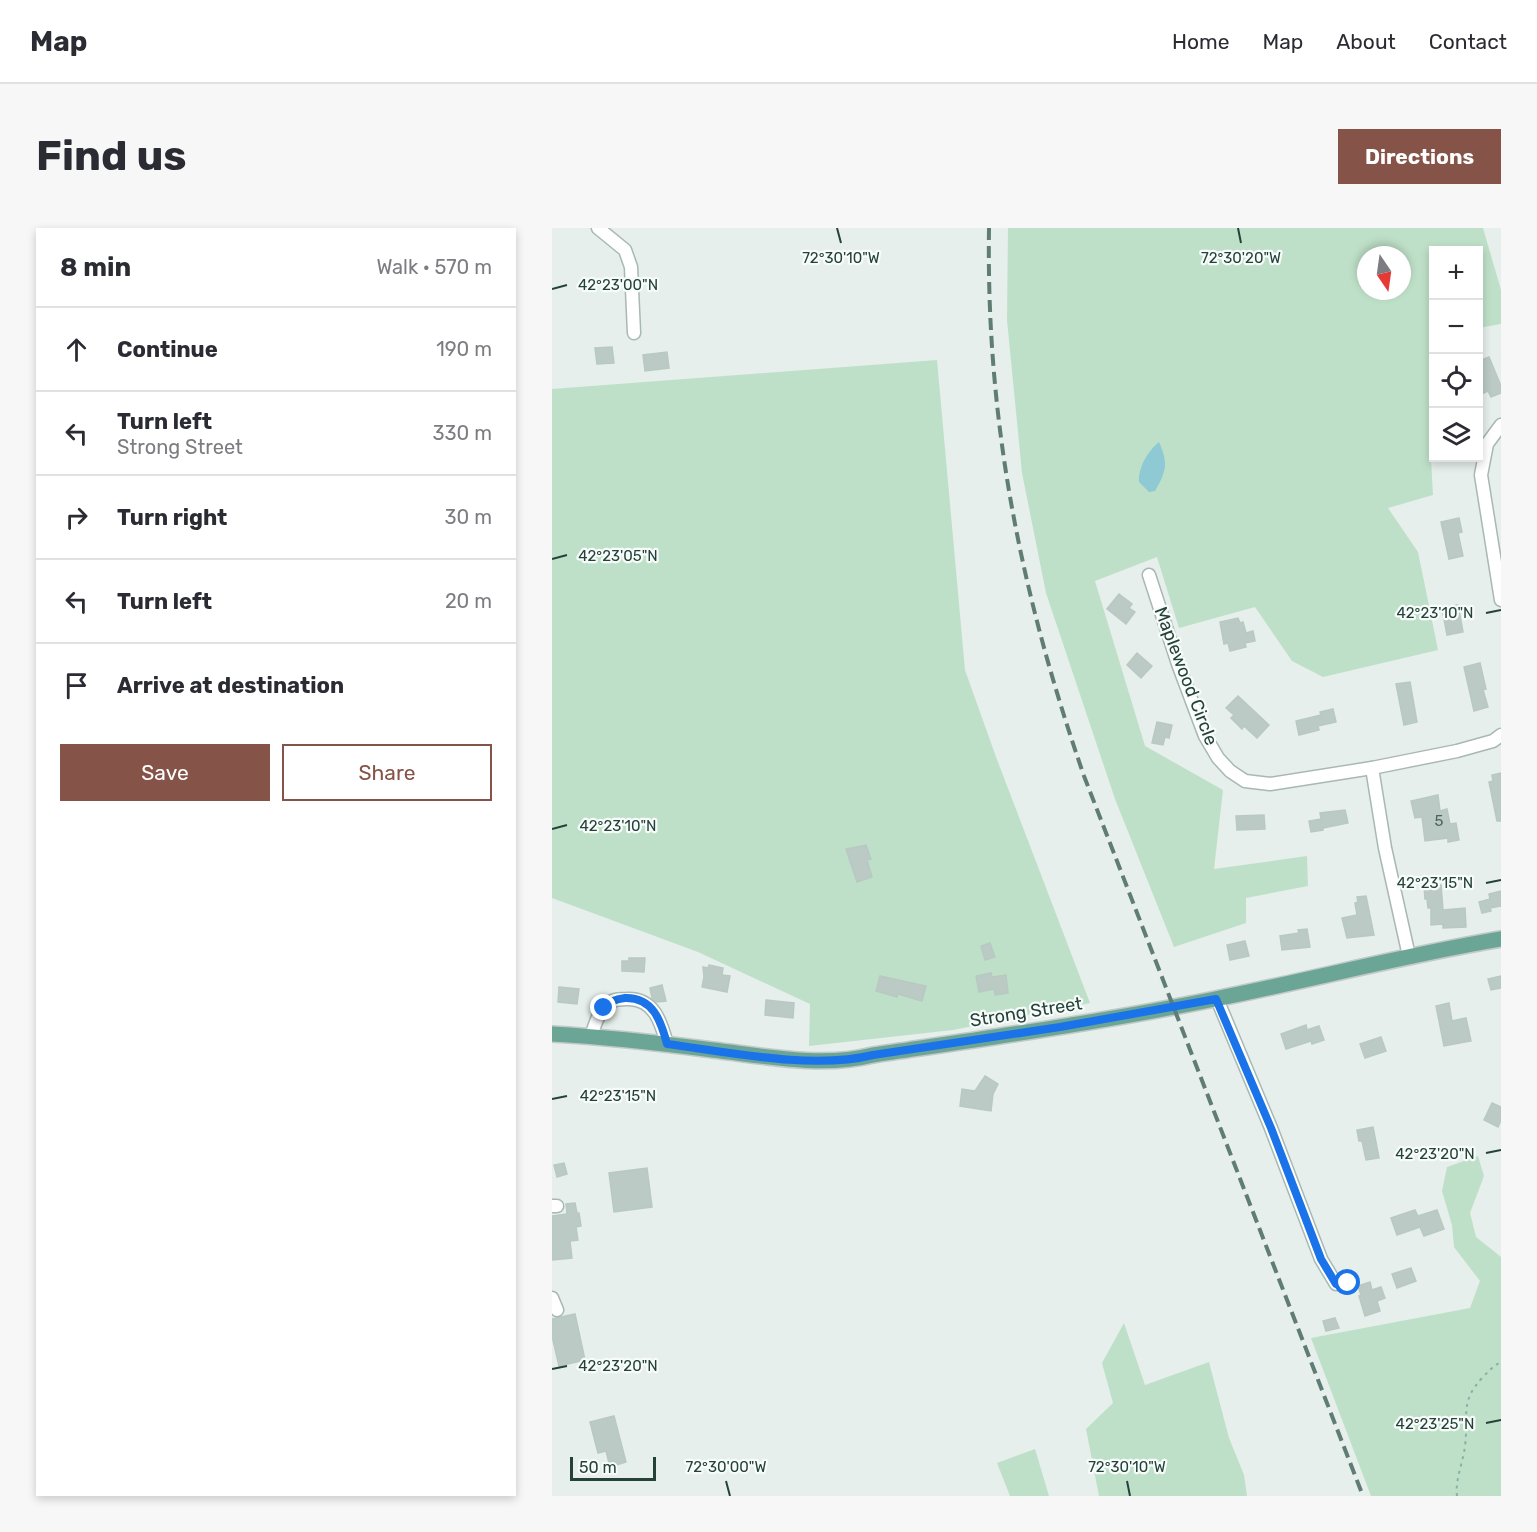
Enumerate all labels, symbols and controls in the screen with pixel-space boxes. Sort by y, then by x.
text: Map [30,25,87,58]
text: Home [1172,29,1229,54]
text: Map [1262,29,1303,54]
text: About [1336,29,1396,54]
text: Contact [1429,29,1507,54]
button: Directions [1338,129,1501,184]
text: Find us [36,131,187,181]
north arrow [1357,246,1411,300]
map controls [1429,246,1483,462]
button: + [1429,246,1483,300]
text: 72°30'10"W [802,249,880,267]
text: 72°30'20"W [1201,249,1281,267]
text: 8 min [60,252,131,283]
text: Walk · 570 m [376,255,492,279]
text: 42°23'00"N [578,276,658,294]
button: − [1429,300,1483,354]
icon: ahead [60,333,93,366]
text: Continue [117,336,218,363]
text: 190 m [436,337,492,361]
button: locate [1429,354,1483,408]
text: Turn left [117,408,212,435]
button: layers [1429,408,1483,462]
icon: left [60,417,93,450]
text: 330 m [433,421,492,445]
text: Strong Street [117,435,243,459]
icon: right [60,501,93,534]
text: Turn right [117,504,227,531]
text: 30 m [445,505,492,529]
text: 42°23'05"N [578,547,658,565]
icon: left [60,585,93,618]
text: Turn left [117,588,212,615]
text: 20 m [445,589,492,613]
street label: Maplewood Circle [1149,604,1223,748]
text: 42°23'10"N [1396,604,1474,622]
icon: arrive [60,669,93,702]
text: Arrive at destination [117,672,344,699]
button: Save [60,744,270,801]
button: Share [282,744,492,801]
house number: 5 [1435,812,1444,830]
text: 42°23'10"N [579,817,657,835]
text: 42°23'15"N [1397,874,1473,892]
street label: Strong Street [968,992,1084,1032]
route end [590,994,616,1020]
text: 42°23'15"N [580,1087,656,1105]
text: 42°23'20"N [1395,1145,1475,1163]
route start [1334,1269,1360,1295]
text: 42°23'20"N [578,1357,658,1375]
text: 42°23'25"N [1396,1415,1474,1433]
scale bar [570,1454,656,1482]
text: 50 m [579,1458,617,1477]
text: 72°30'00"W [686,1458,766,1476]
text: 72°30'10"W [1088,1458,1166,1476]

